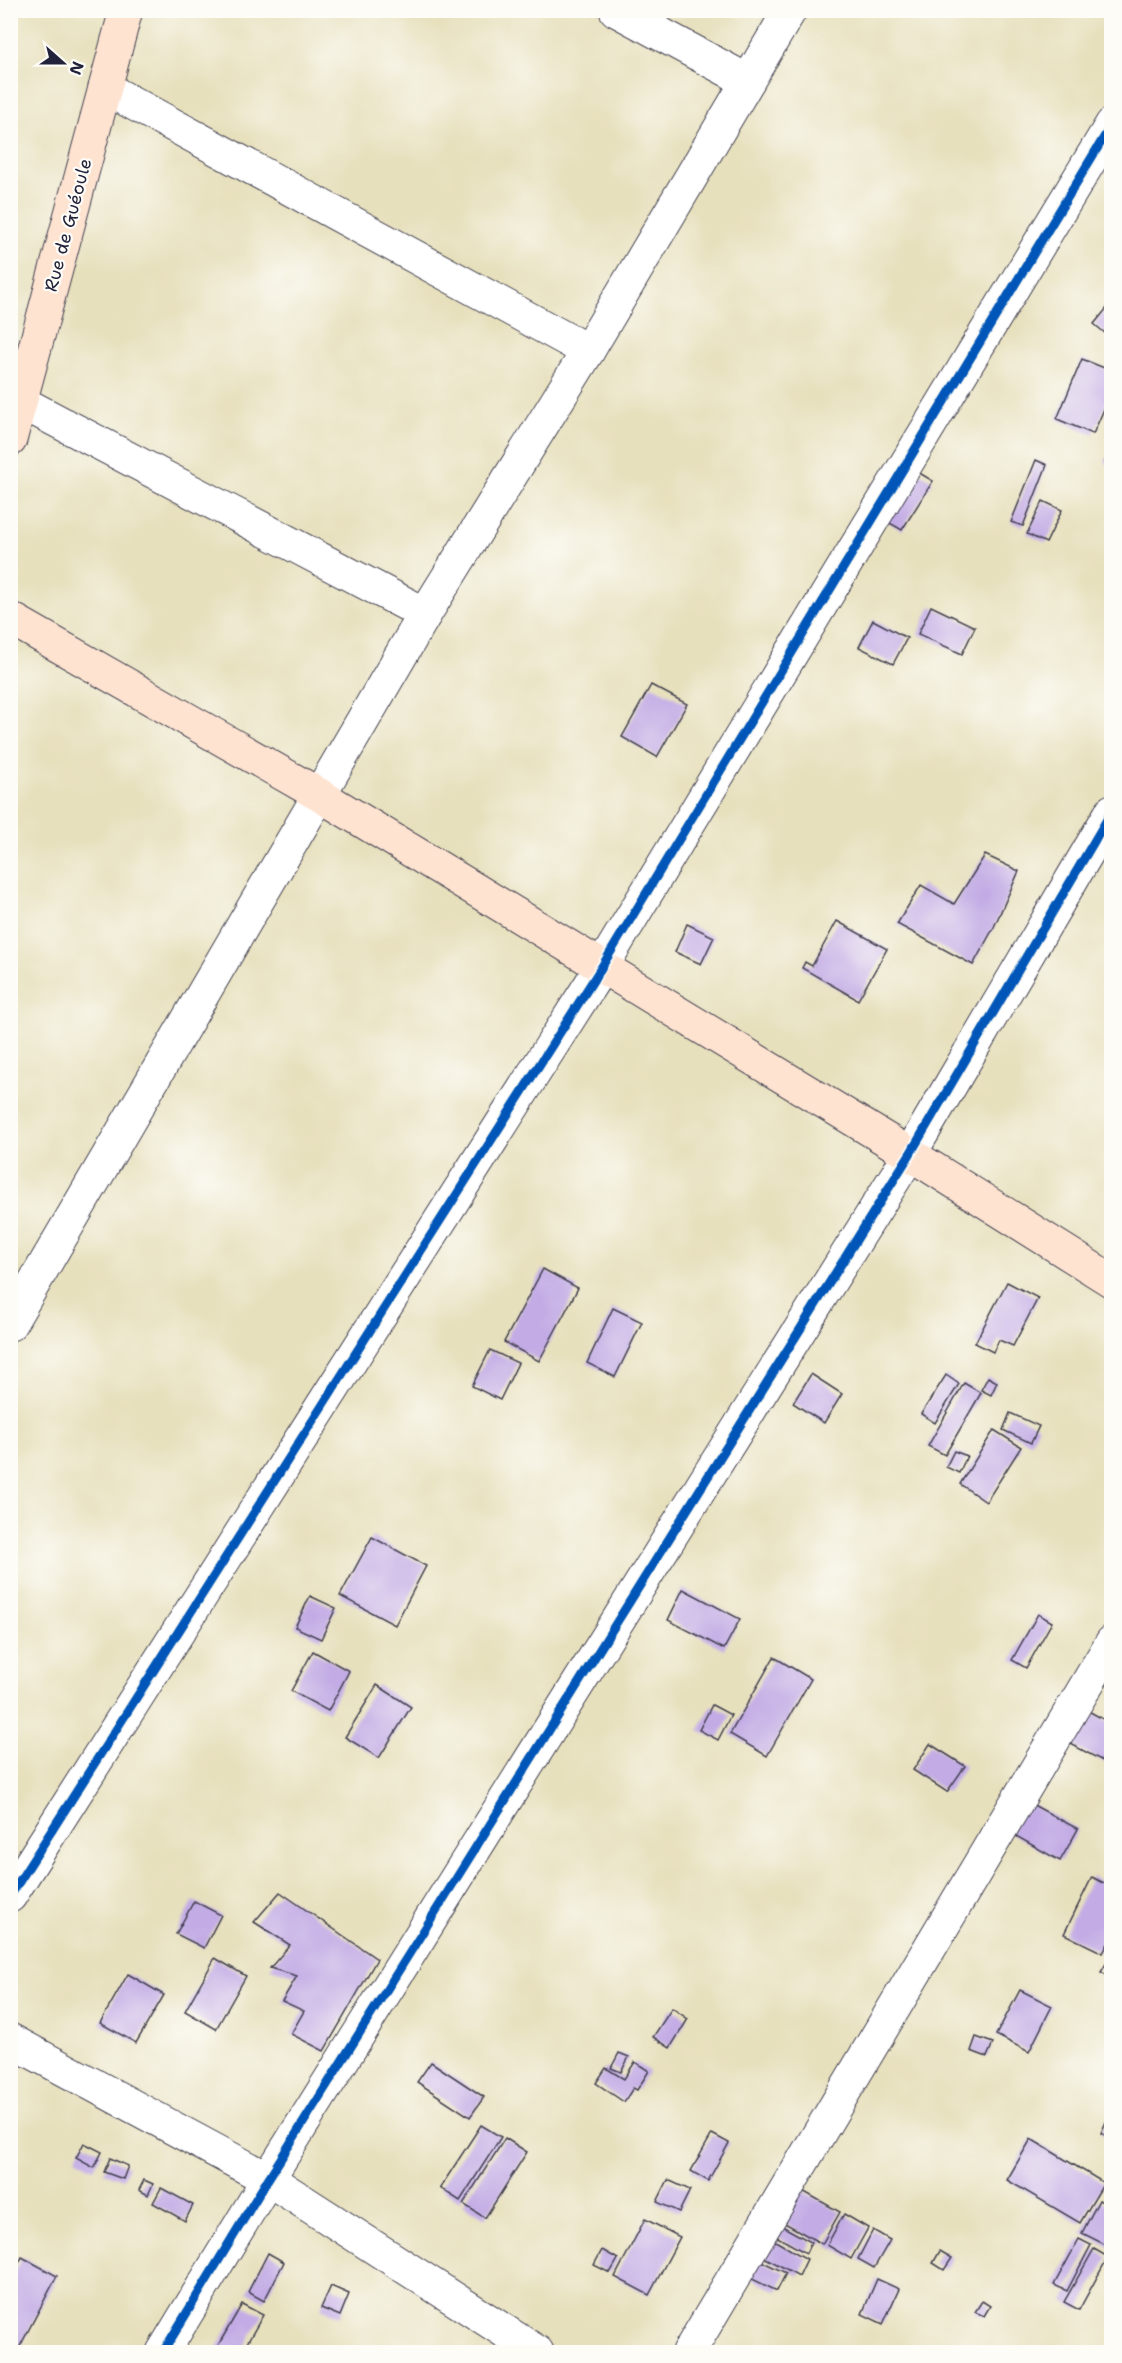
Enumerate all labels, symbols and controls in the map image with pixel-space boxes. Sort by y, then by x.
north arrow [33,33,93,93]
text: N [64,59,89,78]
street label: Rue de Guéoule [39,156,97,294]

